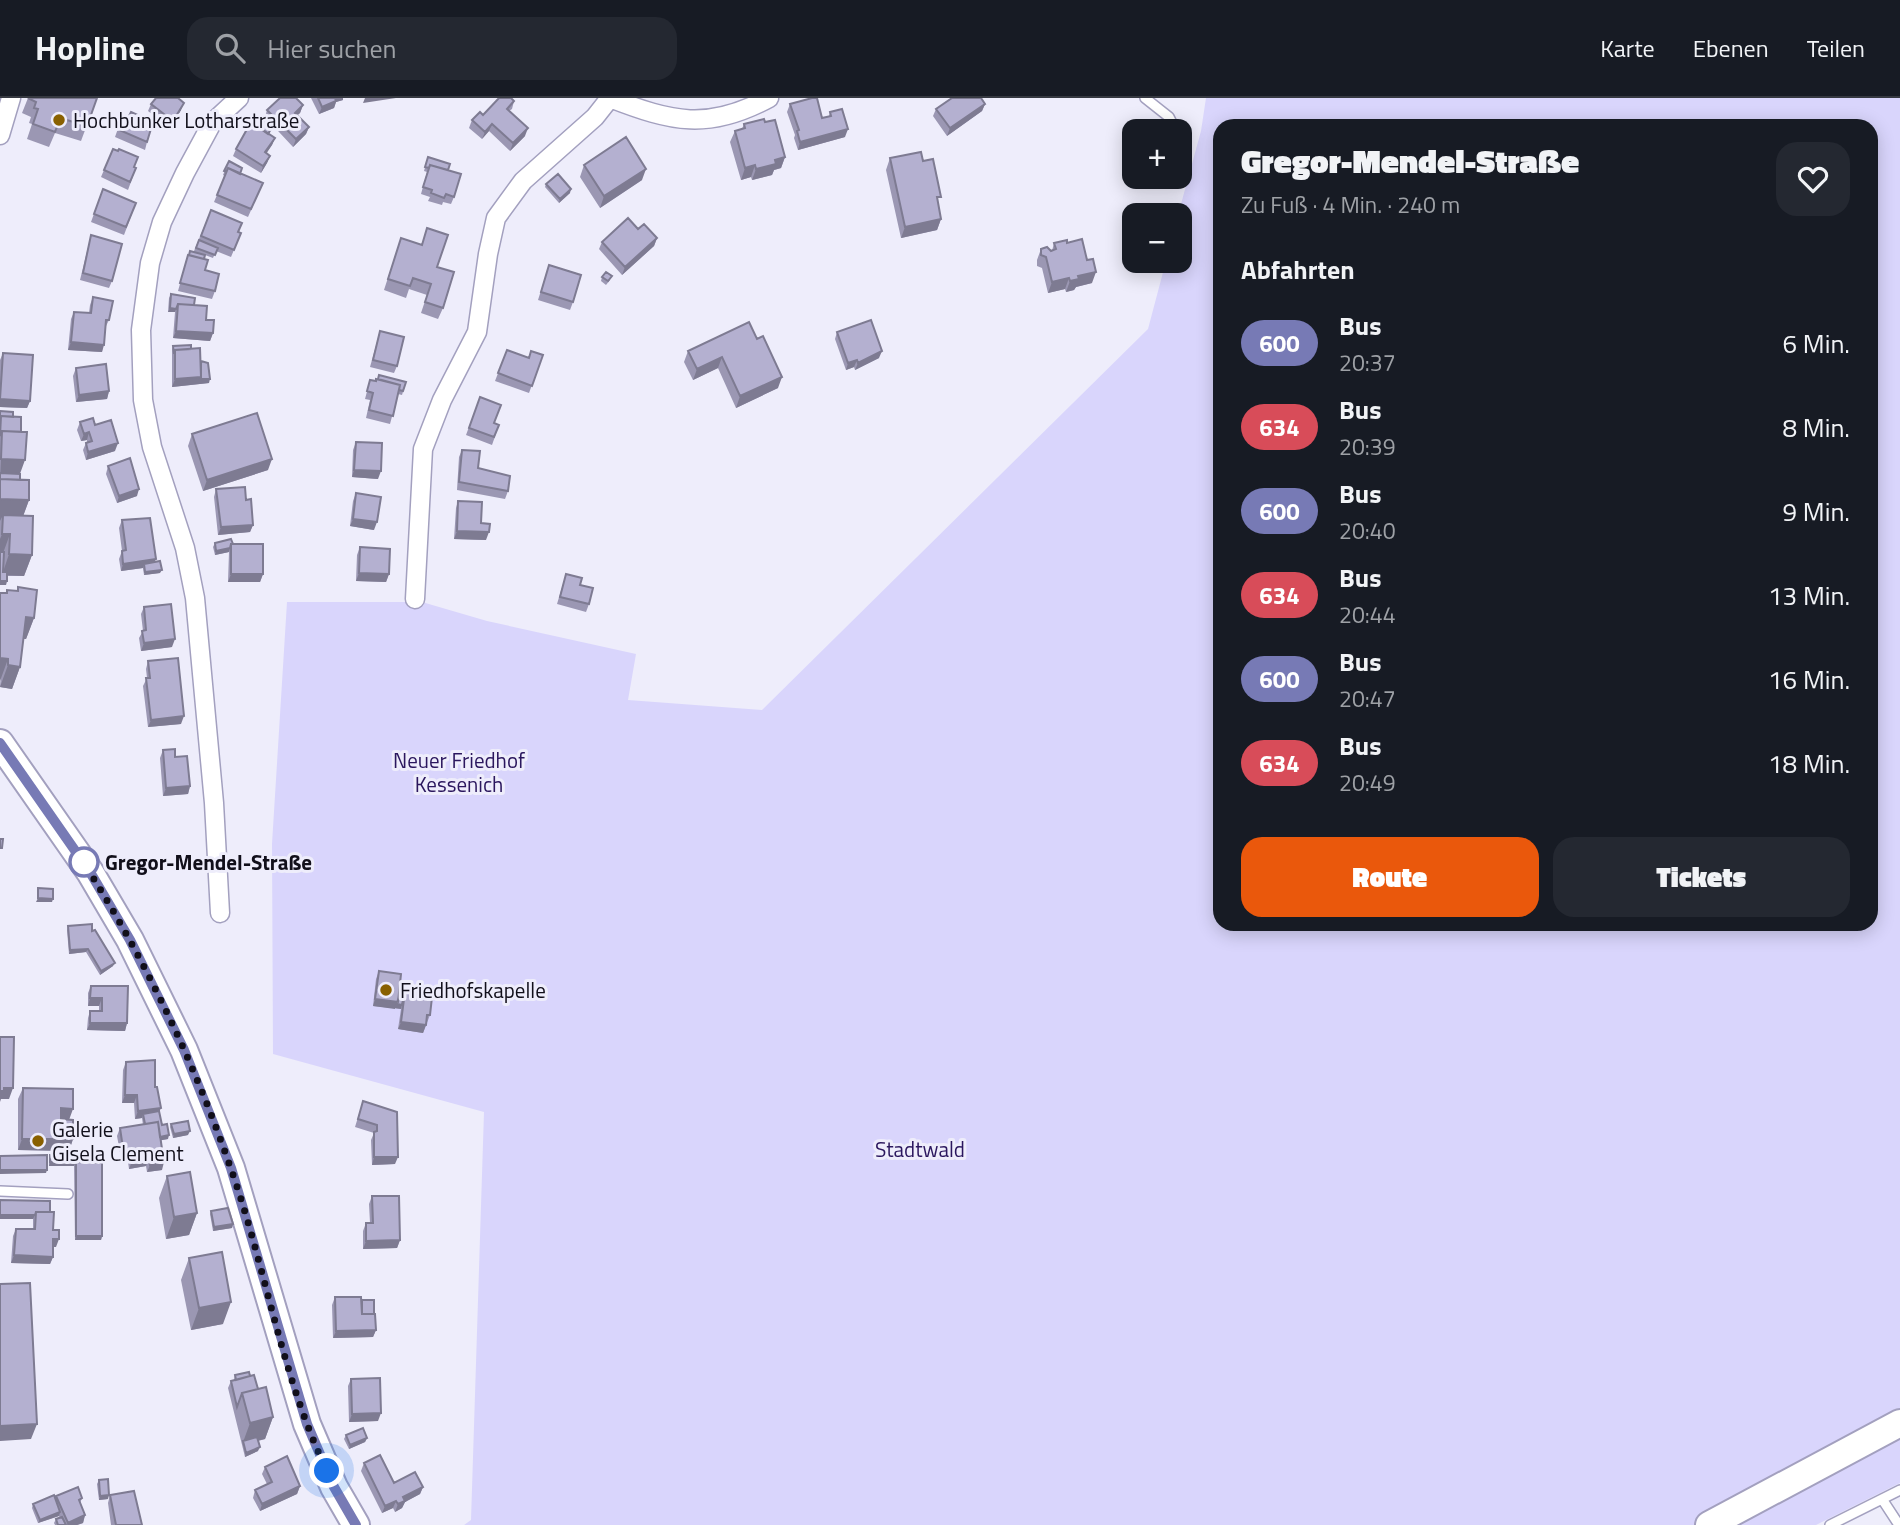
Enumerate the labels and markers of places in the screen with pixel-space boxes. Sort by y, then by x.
place label: Hochbunker Lotharstraße [73,104,299,136]
marker: Hochbunker Lotharstraße [51,112,67,128]
place label: Gregor-Mendel-Straße [105,846,312,878]
marker: Gregor-Mendel-Straße [69,847,99,877]
place label: Friedhofskapelle [400,974,546,1006]
marker: Friedhofskapelle [378,982,394,998]
place label: Galerie Gisela Clement [52,1113,184,1169]
marker: Galerie Gisela Clement [30,1133,46,1149]

